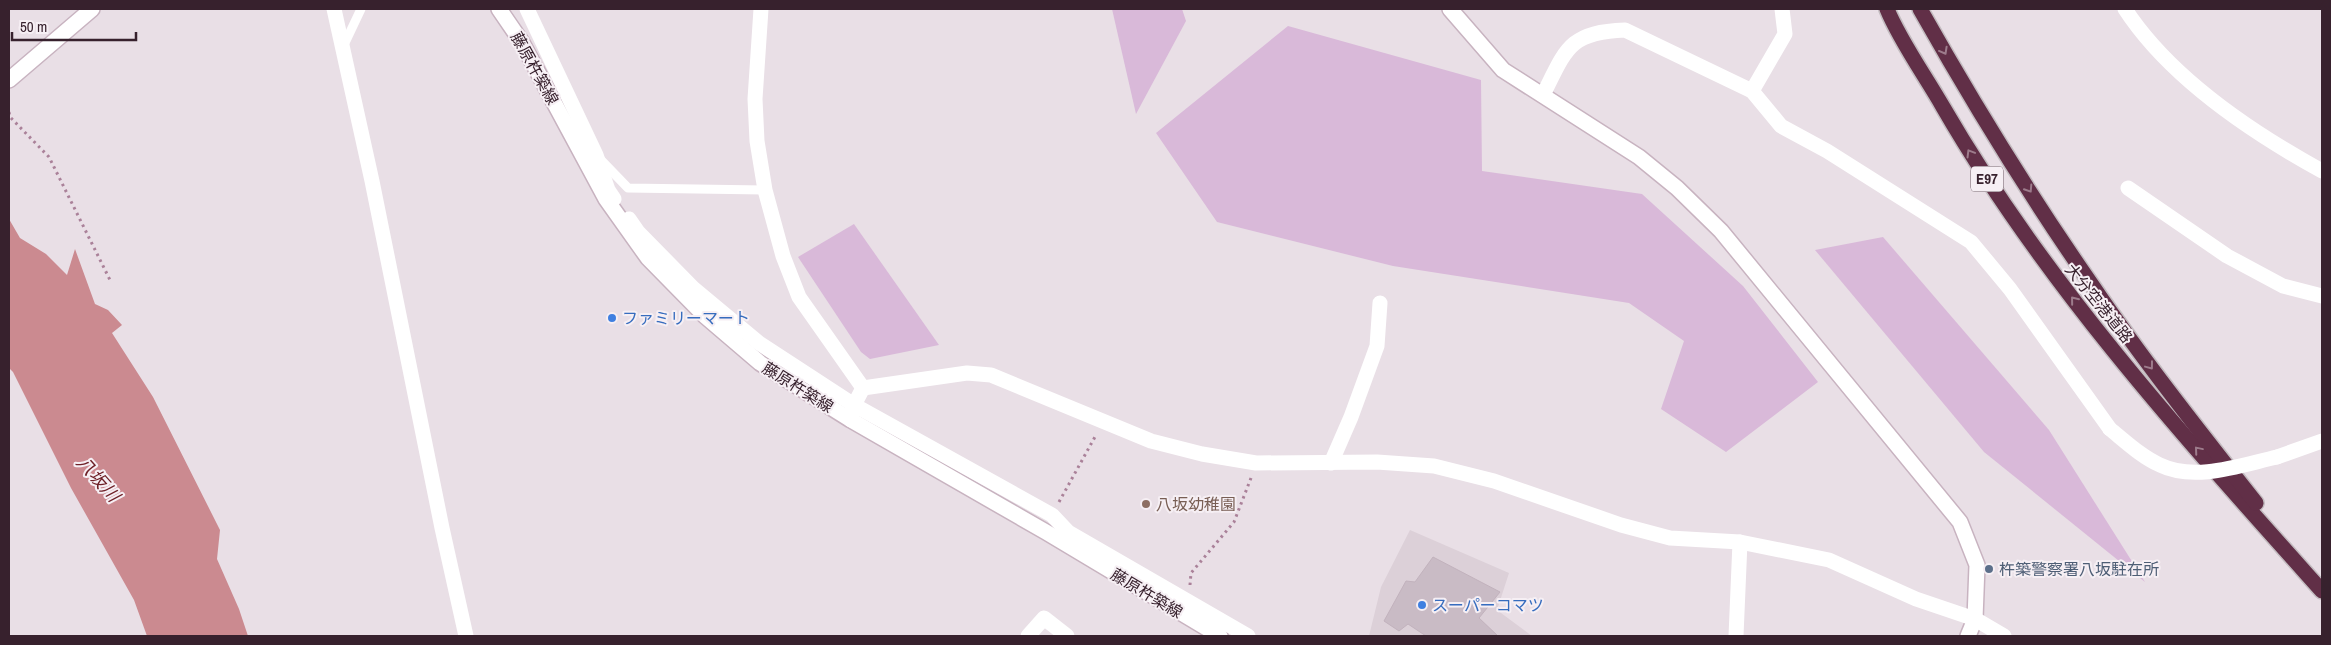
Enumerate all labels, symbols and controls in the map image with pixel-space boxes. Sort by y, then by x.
scale bar [12,10,136,42]
text: 50 m [20,16,47,37]
street label: 藤原杵築線 [506,28,564,108]
one-way arrow [1937,46,1947,55]
one-way arrow [1967,150,1977,159]
road number: E97 [1971,166,2003,192]
one-way arrow [2023,184,2032,193]
street label: 大分空港道路 [2060,259,2138,347]
one-way arrow [2070,297,2079,306]
place label: ファミリーマート [622,307,750,329]
marker: ファミリーマート [606,312,618,324]
street label: 藤原杵築線 [758,356,838,418]
one-way arrow [2144,360,2153,370]
one-way arrow [2194,446,2203,455]
water label: 八坂川 [71,450,127,509]
place label: 八坂幼稚園 [1156,493,1236,515]
marker: 八坂幼稚園 [1140,498,1152,510]
place label: 杵築警察署八坂駐在所 [1999,558,2159,580]
street label: 藤原杵築線 [1107,563,1187,623]
marker: 杵築警察署八坂駐在所 [1983,563,1995,575]
place label: スーパーコマツ [1432,594,1544,616]
marker: スーパーコマツ [1416,599,1428,611]

